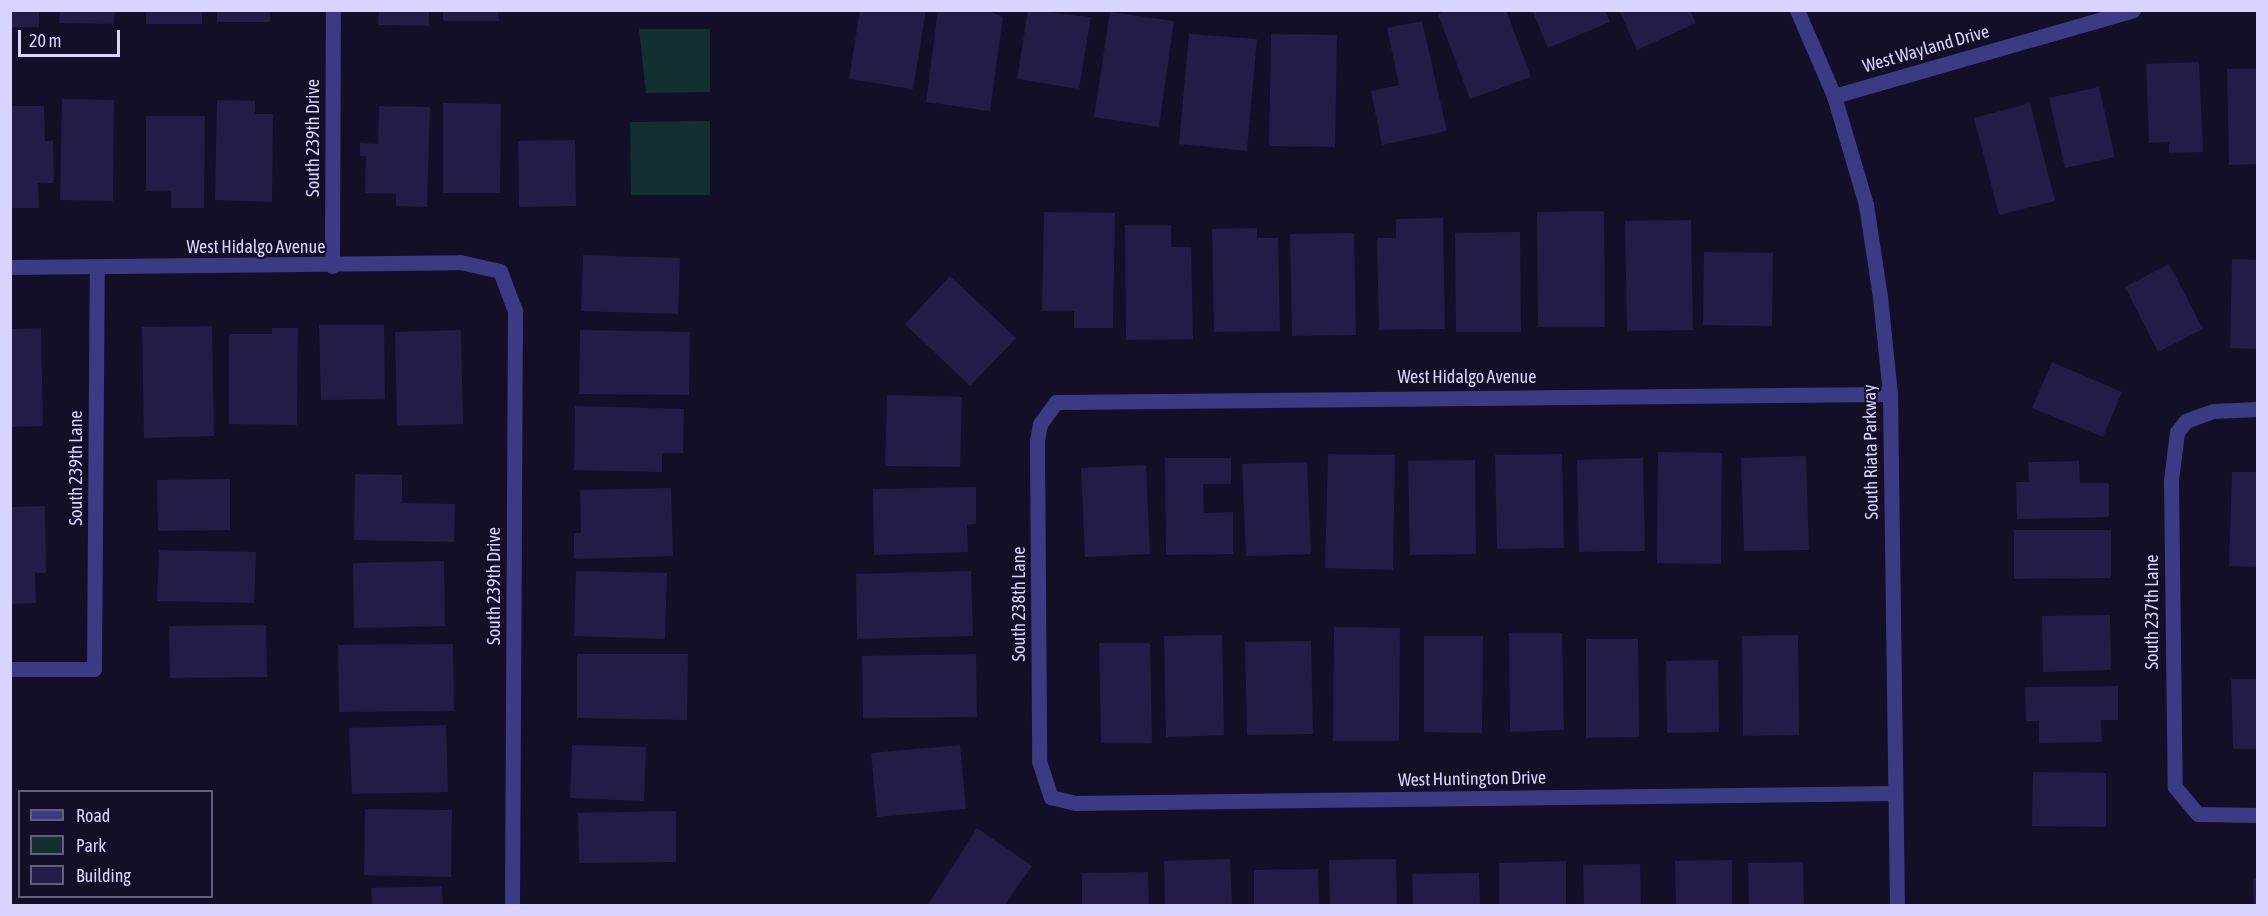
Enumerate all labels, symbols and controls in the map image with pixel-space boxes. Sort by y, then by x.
scale bar [21,18,123,56]
street label: West Wayland Drive [1860,21,1992,77]
text: 20 m [29,30,61,51]
street label: South 239th Drive [302,79,324,197]
street label: West Hidalgo Avenue [187,236,325,258]
street label: West Hidalgo Avenue [1398,366,1536,388]
street label: South Riata Parkway [1859,384,1883,520]
street label: South 239th Lane [65,410,87,526]
street label: South 239th Drive [483,527,505,645]
street label: South 238th Lane [1008,546,1030,662]
street label: South 237th Lane [2141,554,2163,670]
street label: West Huntington Drive [1398,767,1546,791]
legend [18,790,213,898]
text: Road [76,805,110,826]
text: Park [76,835,106,856]
text: Building [76,865,131,886]

